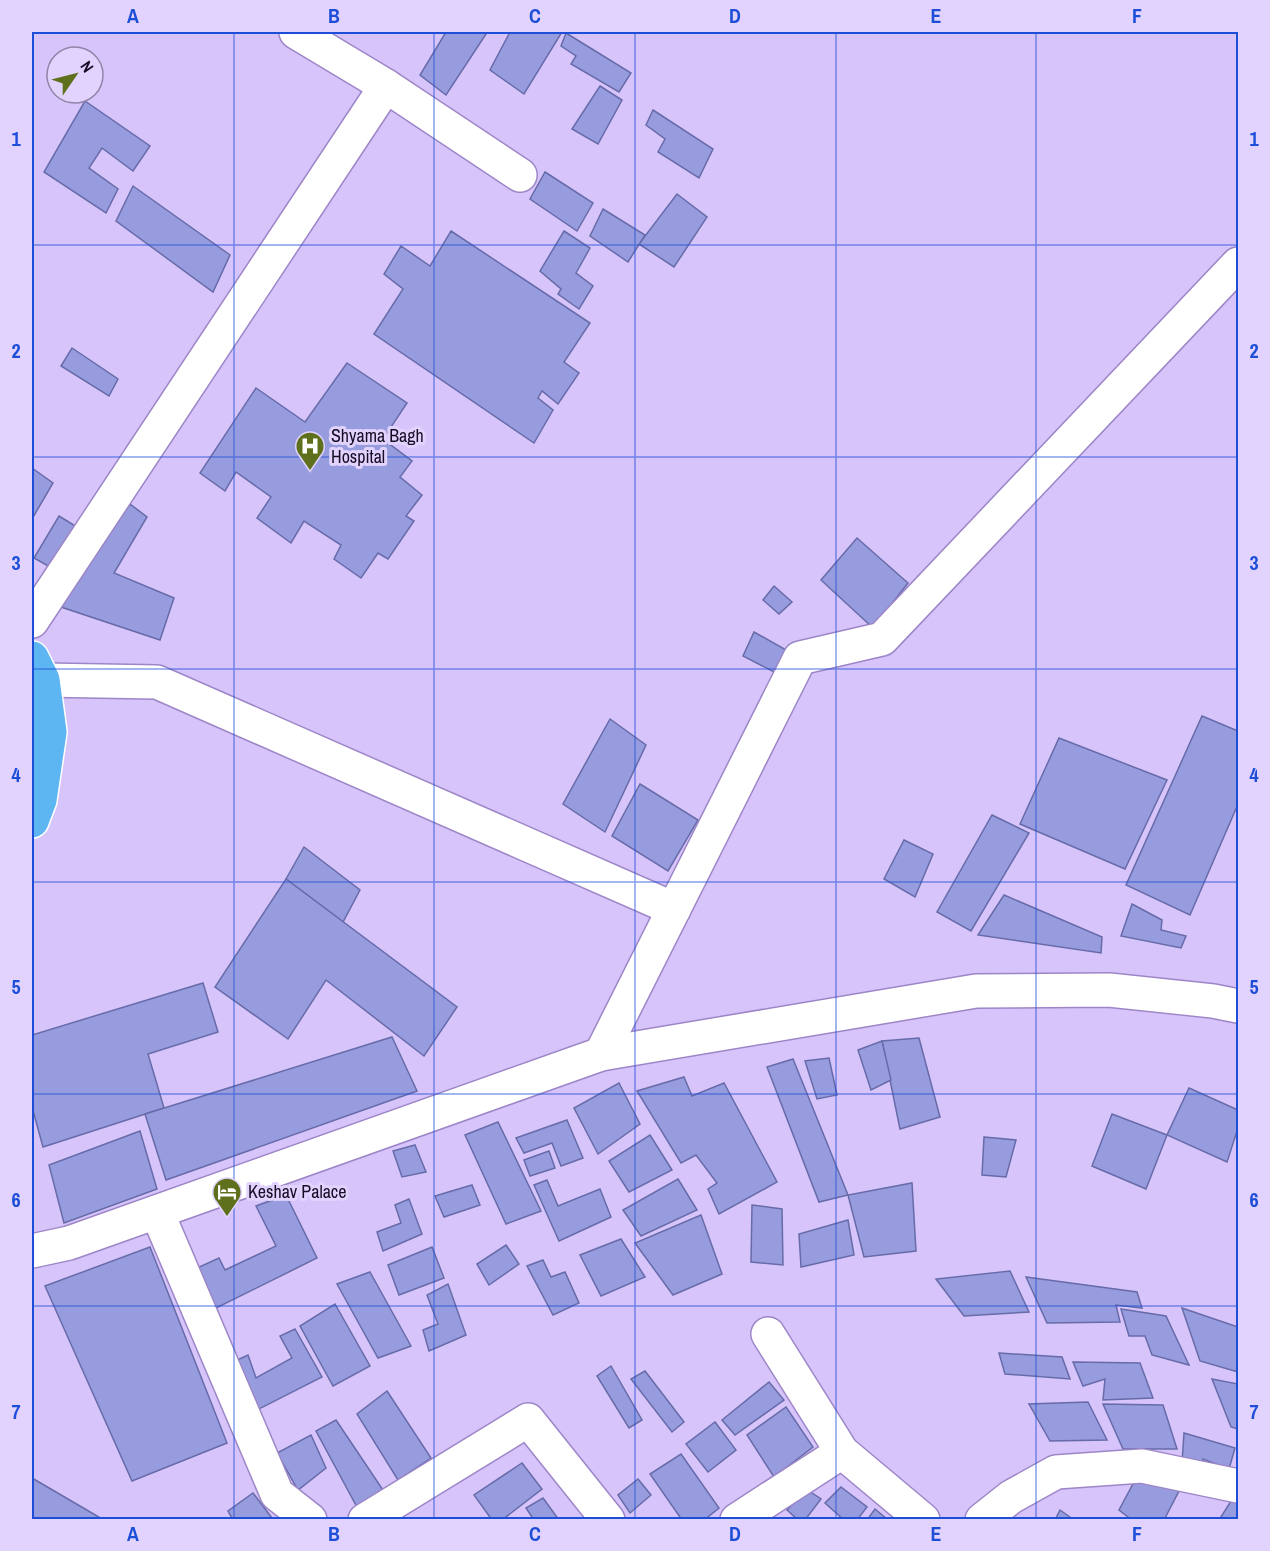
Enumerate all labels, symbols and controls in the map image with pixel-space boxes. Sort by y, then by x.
text: A [127,2,139,29]
text: B [328,2,340,29]
text: C [529,2,541,29]
text: D [729,2,741,29]
text: E [931,2,942,29]
text: F [1132,2,1142,29]
north arrow [45,45,105,105]
text: N [76,56,99,77]
text: 1 [11,125,21,152]
text: 1 [1249,125,1259,152]
text: 2 [11,337,21,364]
text: 2 [1249,337,1259,364]
place label: Shyama Bagh Hospital [331,423,424,469]
hospital icon: Shyama Bagh Hospital [294,430,326,472]
text: 3 [11,549,21,576]
text: 3 [1249,549,1259,576]
text: 4 [11,761,21,788]
text: 4 [1249,761,1259,788]
text: 5 [11,973,21,1000]
text: 5 [1249,973,1259,1000]
hotel icon: Keshav Palace [211,1176,243,1218]
place label: Keshav Palace [248,1179,346,1204]
text: 6 [11,1186,21,1213]
text: 6 [1249,1186,1259,1213]
text: 7 [11,1398,21,1425]
text: 7 [1249,1398,1259,1425]
text: A [127,1520,139,1547]
text: B [328,1520,340,1547]
text: C [529,1520,541,1547]
text: D [729,1520,741,1547]
text: E [931,1520,942,1547]
text: F [1132,1520,1142,1547]

